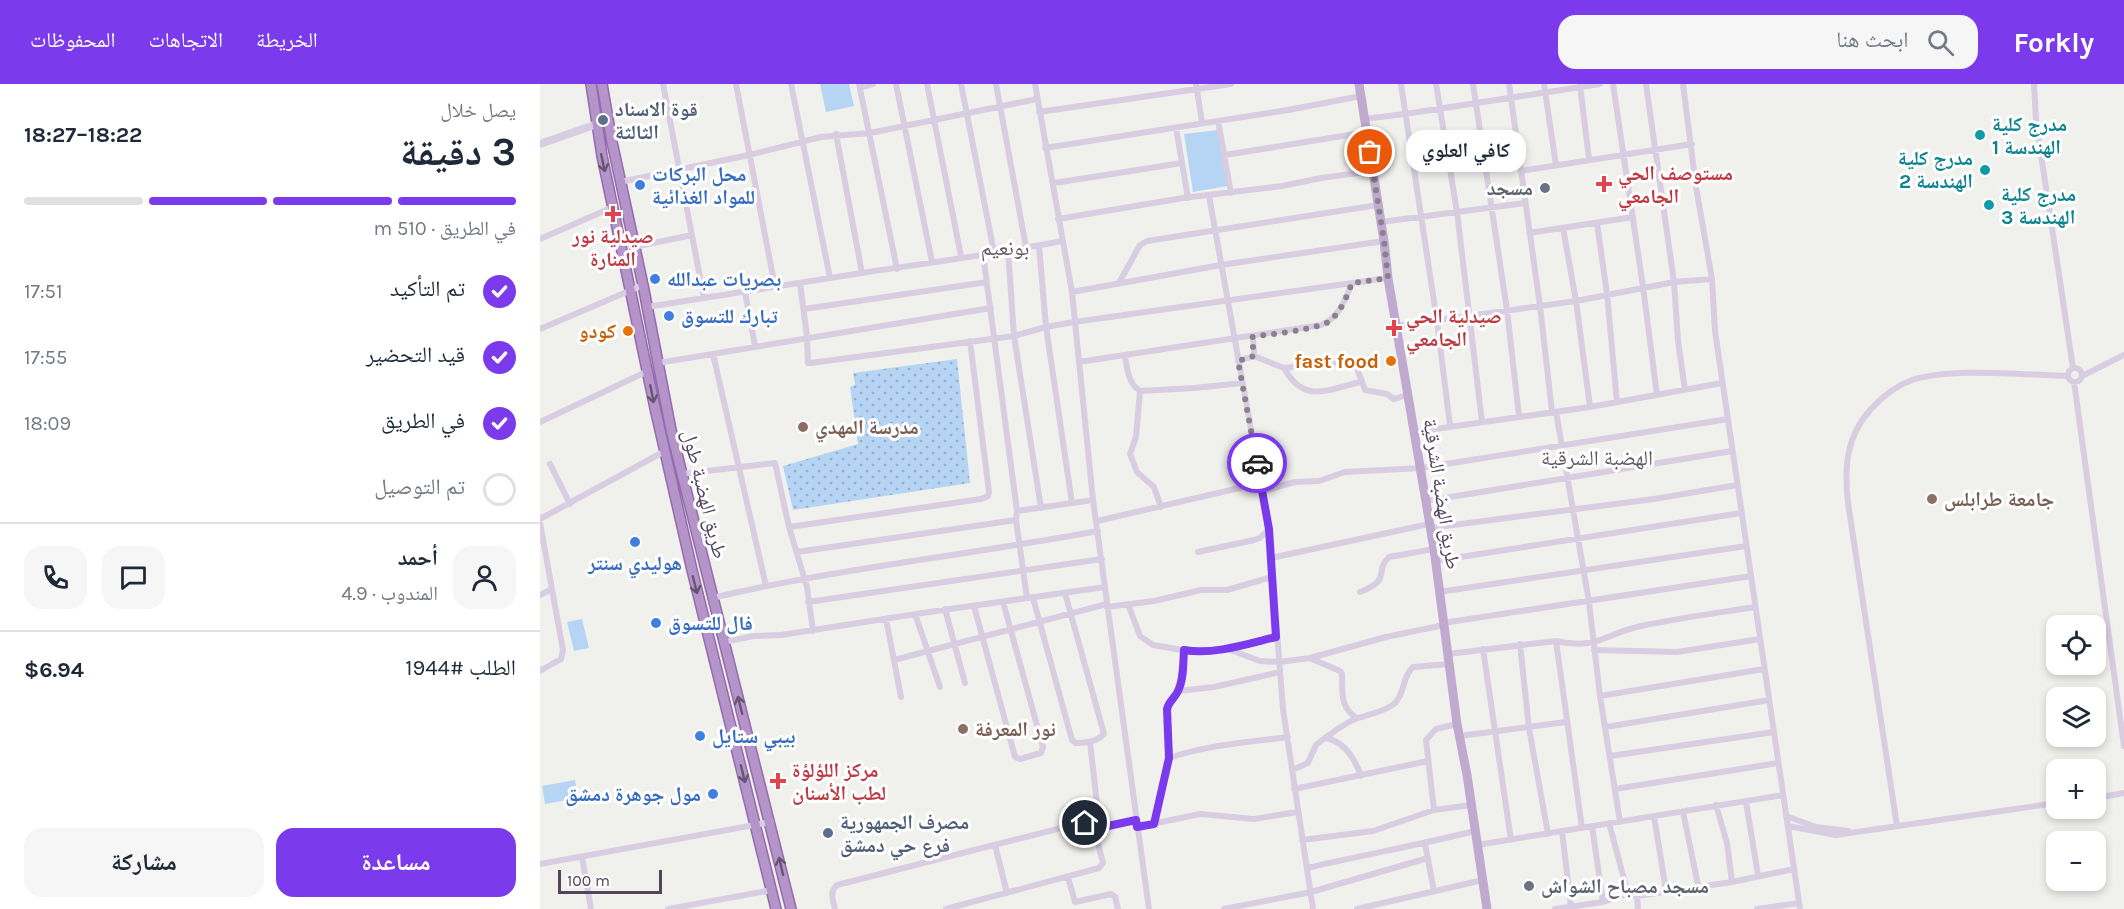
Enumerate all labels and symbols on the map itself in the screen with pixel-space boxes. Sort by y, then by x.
place label: قوة الاسناد الثالثة [615,98,698,144]
marker: قوة الاسناد الثالثة [596,113,610,127]
place label: مدرج كلية الهندسة 1 [1992,113,2067,159]
pin [1344,126,1395,177]
marker: مدرج كلية الهندسة 1 [1973,128,1987,142]
callout: كافي العلوي [1406,131,1526,173]
place label: مدرج كلية الهندسة 2 [1898,147,1973,193]
one-way arrow [598,153,610,172]
place label: مستوصف الحي الجامعي [1618,162,1733,212]
place label: محل البركات للمواد الغذائية [652,163,755,209]
marker: مدرج كلية الهندسة 2 [1978,163,1992,177]
marker: مستوصف الحي الجامعي [1595,175,1613,193]
place label: مسجد [1487,177,1533,200]
marker: محل البركات للمواد الغذائية [633,178,647,192]
marker: مسجد [1538,181,1552,195]
place label: مدرج كلية الهندسة 3 [2001,183,2076,229]
marker: مدرج كلية الهندسة 3 [1982,198,1996,212]
marker: صيدلية نور المنارة [606,207,620,221]
place label: صيدلية نور المنارة [571,225,654,271]
district label: بونعيم [981,236,1029,262]
place label: بصريات عبدالله [667,268,781,291]
marker: بصريات عبدالله [648,272,662,286]
place label: تبارك للتسوق [681,305,778,328]
place label: صيدلية الحي الجامعي [1406,305,1502,355]
marker: تبارك للتسوق [662,309,676,323]
place label: كودو [579,320,616,343]
marker: صيدلية الحي الجامعي [1387,321,1401,335]
marker: كودو [621,324,635,338]
place label: fast food [1294,350,1379,373]
marker: fast food [1384,354,1398,368]
one-way arrow [647,384,658,404]
place label: مدرسة المهدي [815,416,919,443]
street label: طريق الهضبة الشرقية [1418,417,1465,571]
marker: مدرسة المهدي [796,420,810,434]
street label: طريق الهضبة طول [677,427,732,561]
courier [1227,433,1287,493]
district label: الهضبة الشرقية [1541,446,1653,470]
place label: جامعة طرابلس [1944,488,2054,512]
marker: جامعة طرابلس [1925,492,1939,506]
marker: هوليدي سنتر [628,535,642,549]
place label: هوليدي سنتر [587,552,682,579]
one-way arrow [690,575,702,594]
place label: فال للتسوق [668,612,753,635]
marker: فال للتسوق [649,616,663,630]
one-way arrow [733,695,745,714]
place label: نور المعرفة [975,718,1056,741]
marker: نور المعرفة [956,722,970,736]
place label: بيبي ستايل [712,725,796,752]
marker: بيبي ستايل [693,729,707,743]
place label: مركز اللؤلؤة لطب الأسنان [792,759,886,805]
one-way arrow [737,764,749,783]
marker: مركز اللؤلؤة لطب الأسنان [769,772,787,790]
place label: مول جوهرة دمشق [565,783,701,807]
marker: مول جوهرة دمشق [706,787,720,801]
pin [1059,797,1110,848]
place label: مصرف الجمهورية فرع حي دمشق [840,811,969,861]
marker: مصرف الجمهورية فرع حي دمشق [821,826,835,840]
one-way arrow [775,856,786,876]
scale bar [558,867,662,894]
place label: مسجد مصباح الشواش [1541,875,1709,899]
marker: مسجد مصباح الشواش [1522,879,1536,893]

